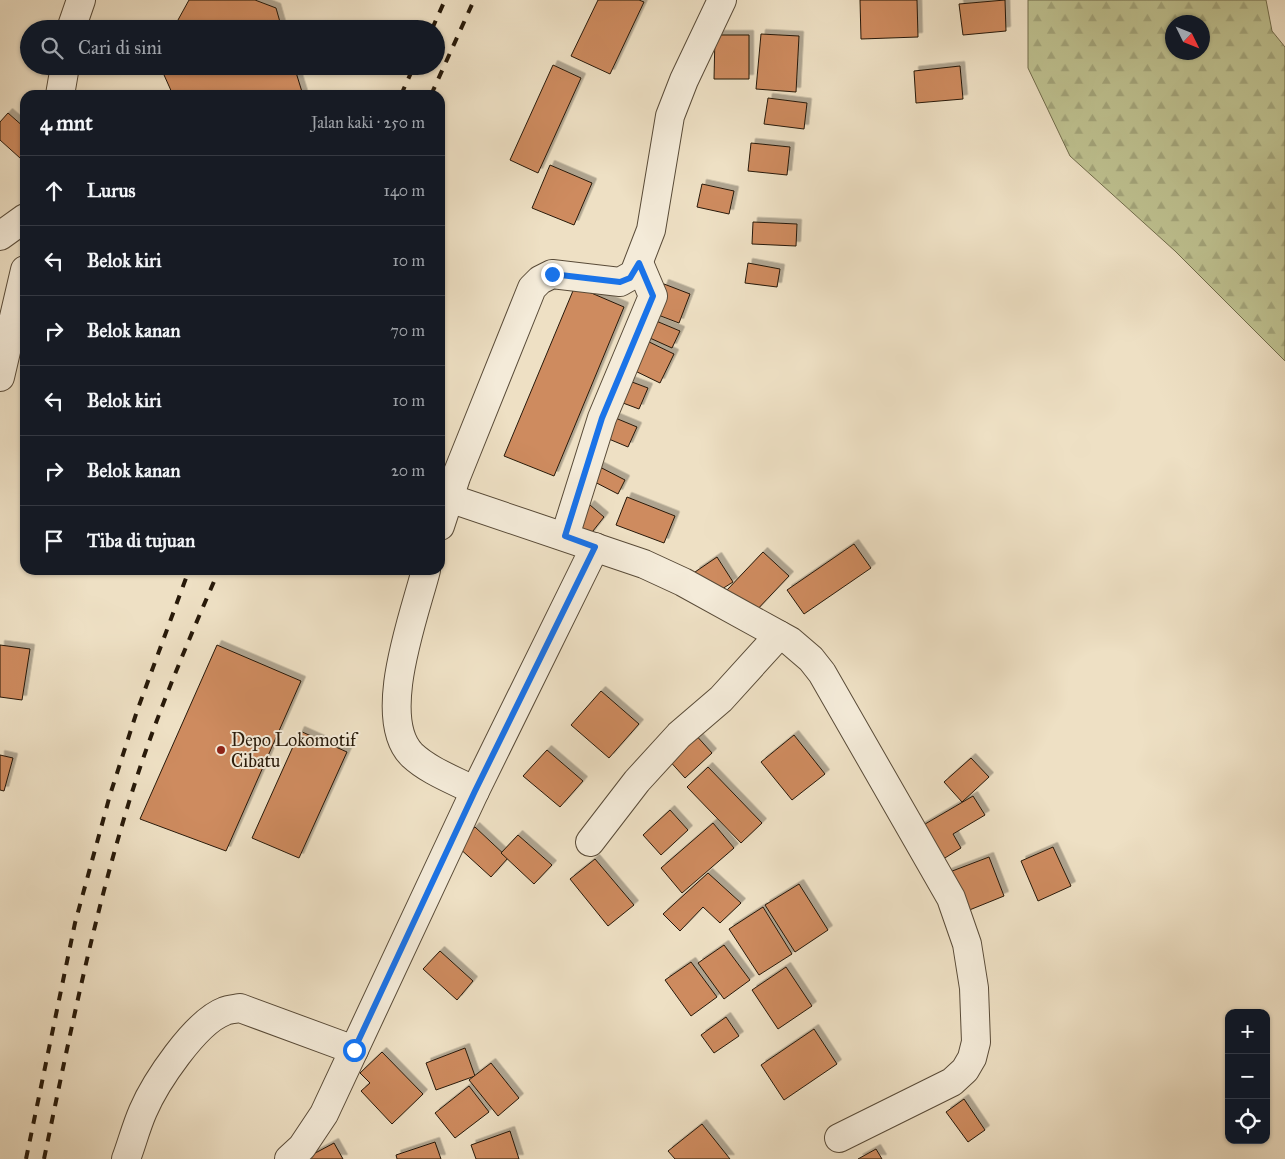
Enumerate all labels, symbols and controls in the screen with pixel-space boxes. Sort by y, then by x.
north arrow [1165,15,1210,60]
search box [20,20,445,75]
icon: search [38,34,66,62]
text: Cari di sini [78,36,162,59]
text: 4 mnt [40,110,93,136]
text: Jalan kaki · 250 m [311,113,425,132]
icon: ahead [40,177,68,205]
text: Lurus [87,179,135,202]
text: 140 m [384,181,425,200]
icon: left [40,247,68,275]
text: Belok kiri [87,249,161,272]
text: 10 m [393,251,425,270]
route end [541,263,564,286]
icon: right [40,317,68,345]
text: Belok kanan [87,319,181,342]
text: 70 m [390,321,425,340]
icon: left [40,387,68,415]
text: Belok kiri [87,389,161,412]
text: 10 m [393,391,425,410]
icon: right [40,457,68,485]
text: Belok kanan [87,459,181,482]
text: 20 m [391,461,425,480]
icon: arrive [40,527,68,555]
text: Tiba di tujuan [87,529,195,552]
place label: Depo Lokomotif Cibatu [231,729,359,772]
marker: Depo Lokomotif Cibatu [215,744,227,756]
map controls [1225,1009,1270,1144]
button: + [1225,1009,1270,1054]
route start [343,1039,366,1062]
button: − [1225,1054,1270,1099]
button: locate [1225,1099,1270,1144]

